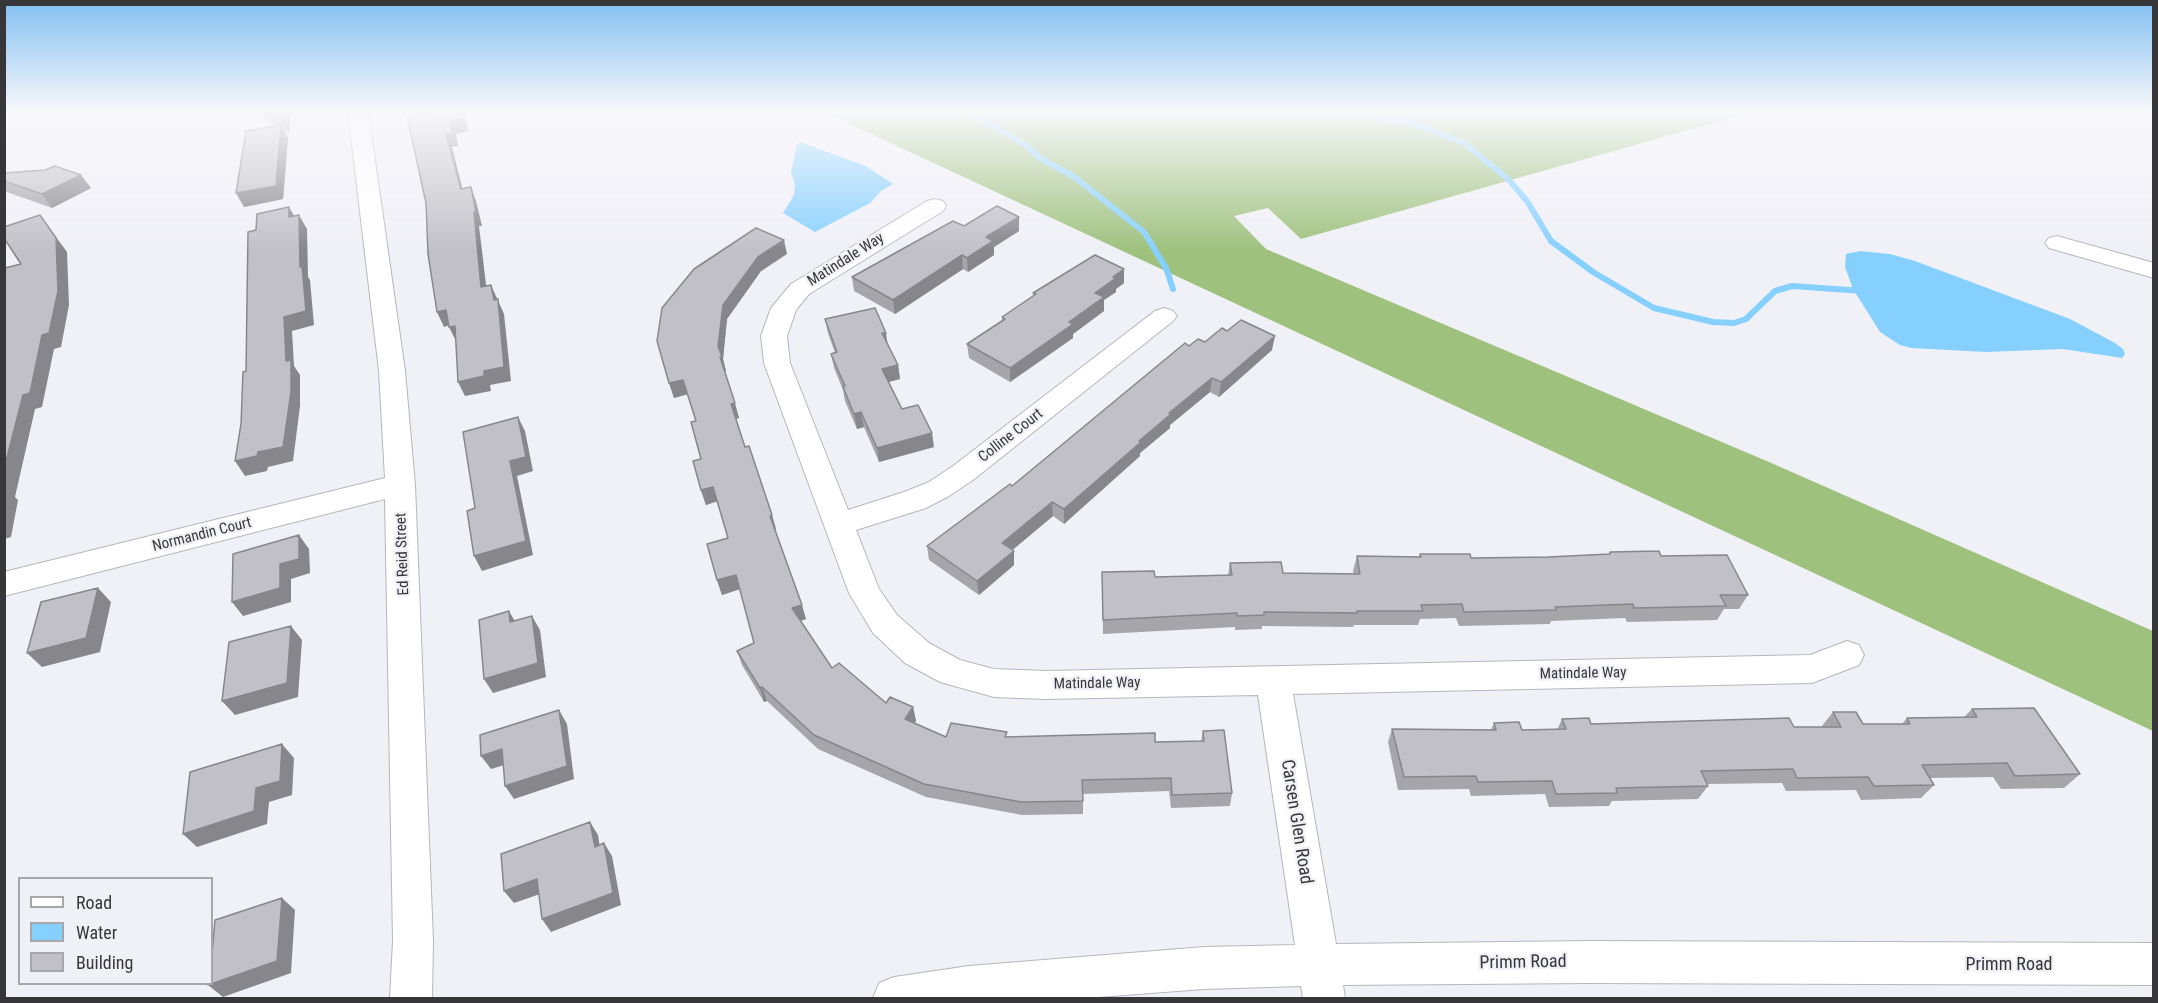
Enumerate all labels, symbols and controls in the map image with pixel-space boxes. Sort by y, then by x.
street label: Matindale Way [804,229,888,291]
street label: Colline Court [975,405,1047,467]
street label: Ed Reid Street [393,512,413,596]
street label: Normandin Court [151,514,253,556]
street label: Matindale Way [1539,664,1627,684]
street label: Matindale Way [1053,674,1141,694]
street label: Carsen Glen Road [1275,758,1317,886]
legend [18,877,213,985]
text: Road [76,892,112,913]
text: Water [76,922,117,943]
street label: Primm Road [1479,951,1567,975]
text: Building [76,952,133,973]
street label: Primm Road [1966,954,2052,976]

